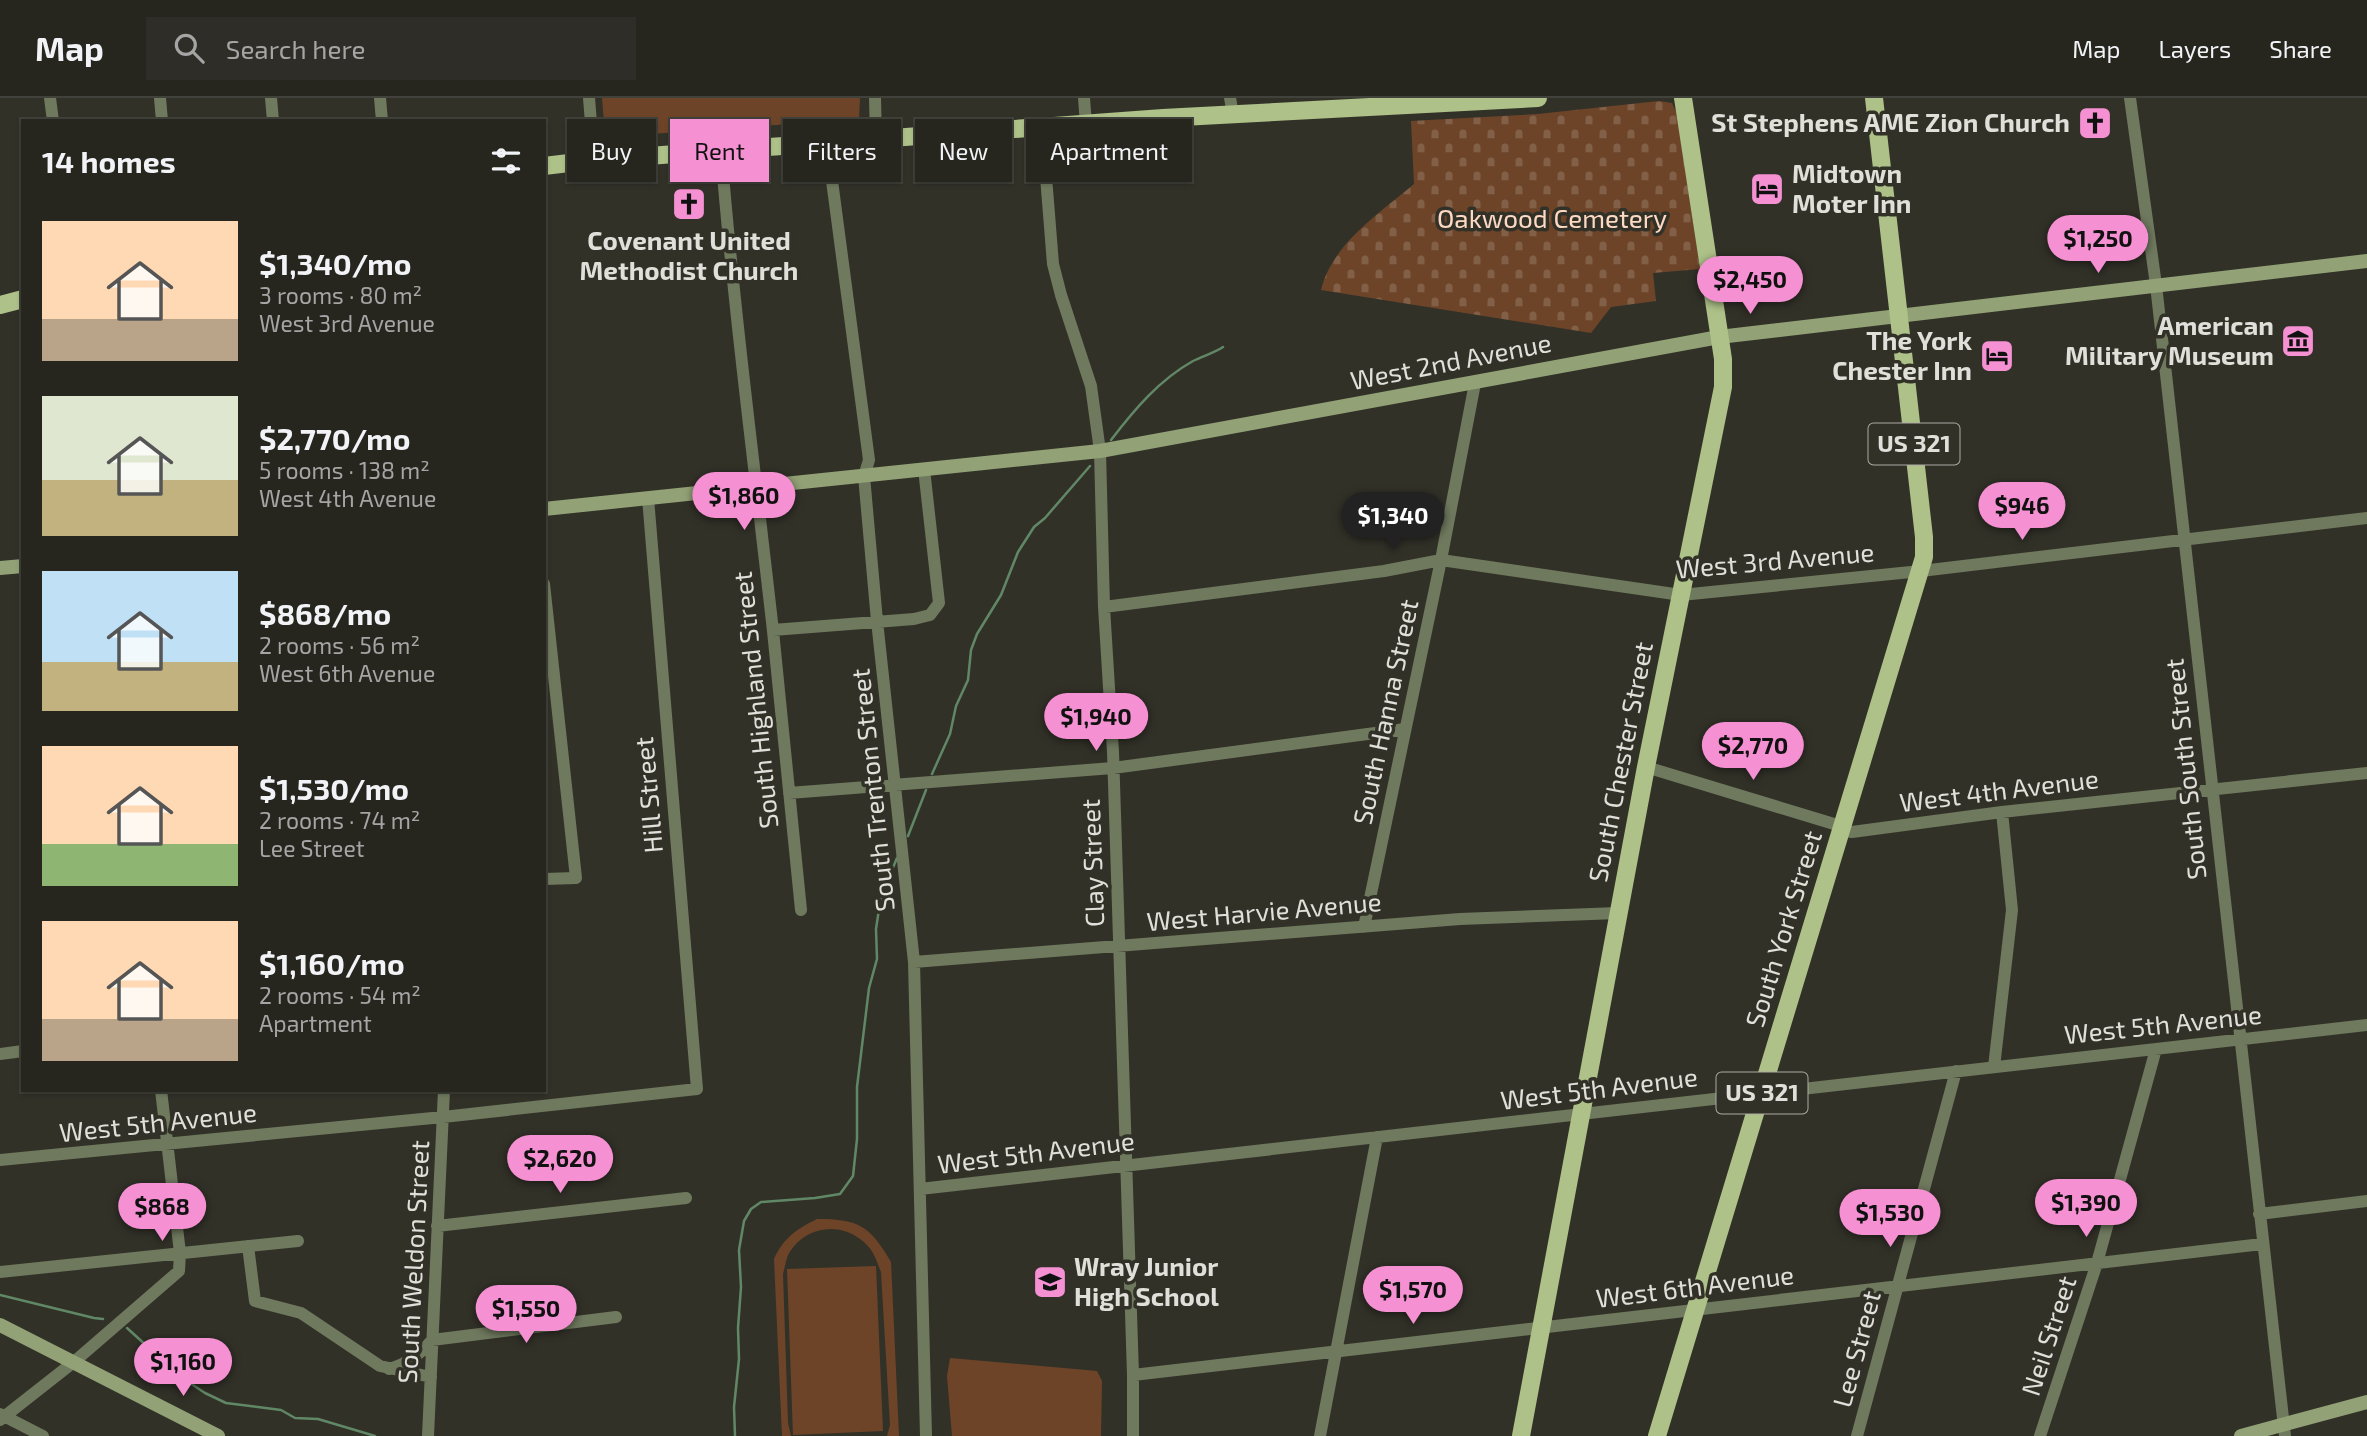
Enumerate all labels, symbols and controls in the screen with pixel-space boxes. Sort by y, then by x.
search box [146,17,636,80]
text: Map [35,28,104,68]
icon: search [170,29,208,67]
text: Search here [226,33,365,64]
text: Map [2072,34,2120,63]
text: Layers [2158,34,2231,63]
text: Share [2269,34,2332,63]
church icon: St Stephens AME Zion Church [2076,104,2114,142]
place label: St Stephens AME Zion Church [1711,106,2070,137]
chip: Buy [567,119,656,182]
chip: Rent [670,119,769,182]
chip: Filters [783,119,901,182]
chip: New [915,119,1012,182]
chip: Apartment [1026,119,1192,182]
icon: filters [487,142,525,180]
text: 14 homes [42,143,176,179]
place label: Midtown Moter Inn [1792,157,1911,218]
hotel icon: Midtown Moter Inn [1748,170,1786,208]
church icon: Covenant United Methodist Church [670,185,708,223]
park label: Oakwood Cemetery [1437,202,1667,233]
pin: $1,250 [2041,216,2155,275]
place label: Covenant United Methodist Church [580,224,798,285]
text: $1,250 [2063,224,2133,252]
text: $1,340/mo [259,245,411,281]
icon: home [98,249,182,333]
pin: $2,450 [1693,256,1807,316]
text: $2,450 [1713,265,1787,293]
text: 3 rooms · 80 m² [259,281,422,309]
text: West 3rd Avenue [259,309,435,337]
place label: American Military Museum [2065,309,2274,371]
museum icon: American Military Museum [2279,322,2317,360]
place label: The York Chester Inn [1832,324,1972,385]
street label: West 2nd Avenue [1348,326,1554,395]
hotel icon: The York Chester Inn [1978,337,2016,375]
text: $2,770/mo [259,420,410,456]
icon: home [98,424,182,508]
road number: US 321 [1868,424,1960,464]
text: 5 rooms · 138 m² [259,456,430,484]
pin: $1,860 [687,472,801,532]
text: $1,860 [708,481,780,509]
pin: $946 [1981,482,2063,542]
text: West 4th Avenue [259,484,436,512]
text: $946 [1994,491,2050,519]
pin: $1,340 [1336,492,1450,552]
text: $1,340 [1357,501,1429,529]
street label: West 3rd Avenue [1674,535,1875,584]
street label: South Highland Street [726,570,783,830]
text: $868/mo [259,595,391,631]
street label: South Hanna Street [1346,596,1424,827]
icon: home [98,599,182,683]
text: 2 rooms · 56 m² [259,631,420,659]
street label: South Chester Street [1581,639,1658,884]
street label: South South Street [2157,657,2212,881]
text: West 6th Avenue [259,659,435,687]
street label: South Trenton Street [843,667,900,913]
pin: $1,940 [1039,694,1153,753]
text: $1,940 [1060,702,1132,730]
pin: $2,770 [1696,722,1810,782]
text: $2,770 [1718,731,1788,759]
street label: Hill Street [627,736,668,855]
street label: West 4th Avenue [1897,762,2100,817]
text: $1,530/mo [259,770,409,806]
icon: home [98,774,182,858]
street label: Clay Street [1074,798,1109,928]
text: 2 rooms · 74 m² [259,806,420,834]
street label: South York Street [1738,827,1827,1030]
text: Lee Street [259,834,365,862]
street label: West Harvie Avenue [1145,885,1383,936]
text: $1,160/mo [259,945,405,981]
icon: home [98,949,182,1033]
text: 2 rooms · 54 m² [259,981,421,1009]
street label: West 5th Avenue [2063,998,2263,1049]
text: Apartment [259,1009,372,1037]
street label: West 5th Avenue [1499,1060,1699,1115]
road number: US 321 [1716,1072,1808,1113]
street label: West 5th Avenue [58,1096,258,1147]
street label: West 5th Avenue [936,1124,1136,1179]
pin: $2,620 [503,1136,617,1195]
street label: South Weldon Street [391,1140,434,1384]
text: $2,620 [523,1144,597,1172]
pin: $1,390 [2029,1180,2143,1239]
pin: $868 [121,1184,203,1243]
text: $1,390 [2051,1188,2121,1216]
pin: $1,530 [1833,1190,1947,1249]
text: $868 [134,1192,190,1220]
text: $1,530 [1855,1198,1925,1226]
place label: Wray Junior High School [1074,1250,1219,1311]
street label: West 6th Avenue [1594,1258,1796,1313]
school or university icon: Wray Junior High School [1031,1263,1069,1301]
pin: $1,570 [1356,1266,1470,1326]
street label: Neil Street [2014,1272,2081,1399]
text: $1,570 [1379,1275,1447,1303]
pin: $1,550 [469,1286,583,1345]
street label: Lee Street [1825,1287,1886,1410]
text: $1,550 [492,1294,560,1322]
pin: $1,160 [126,1338,240,1398]
text: $1,160 [150,1347,216,1375]

